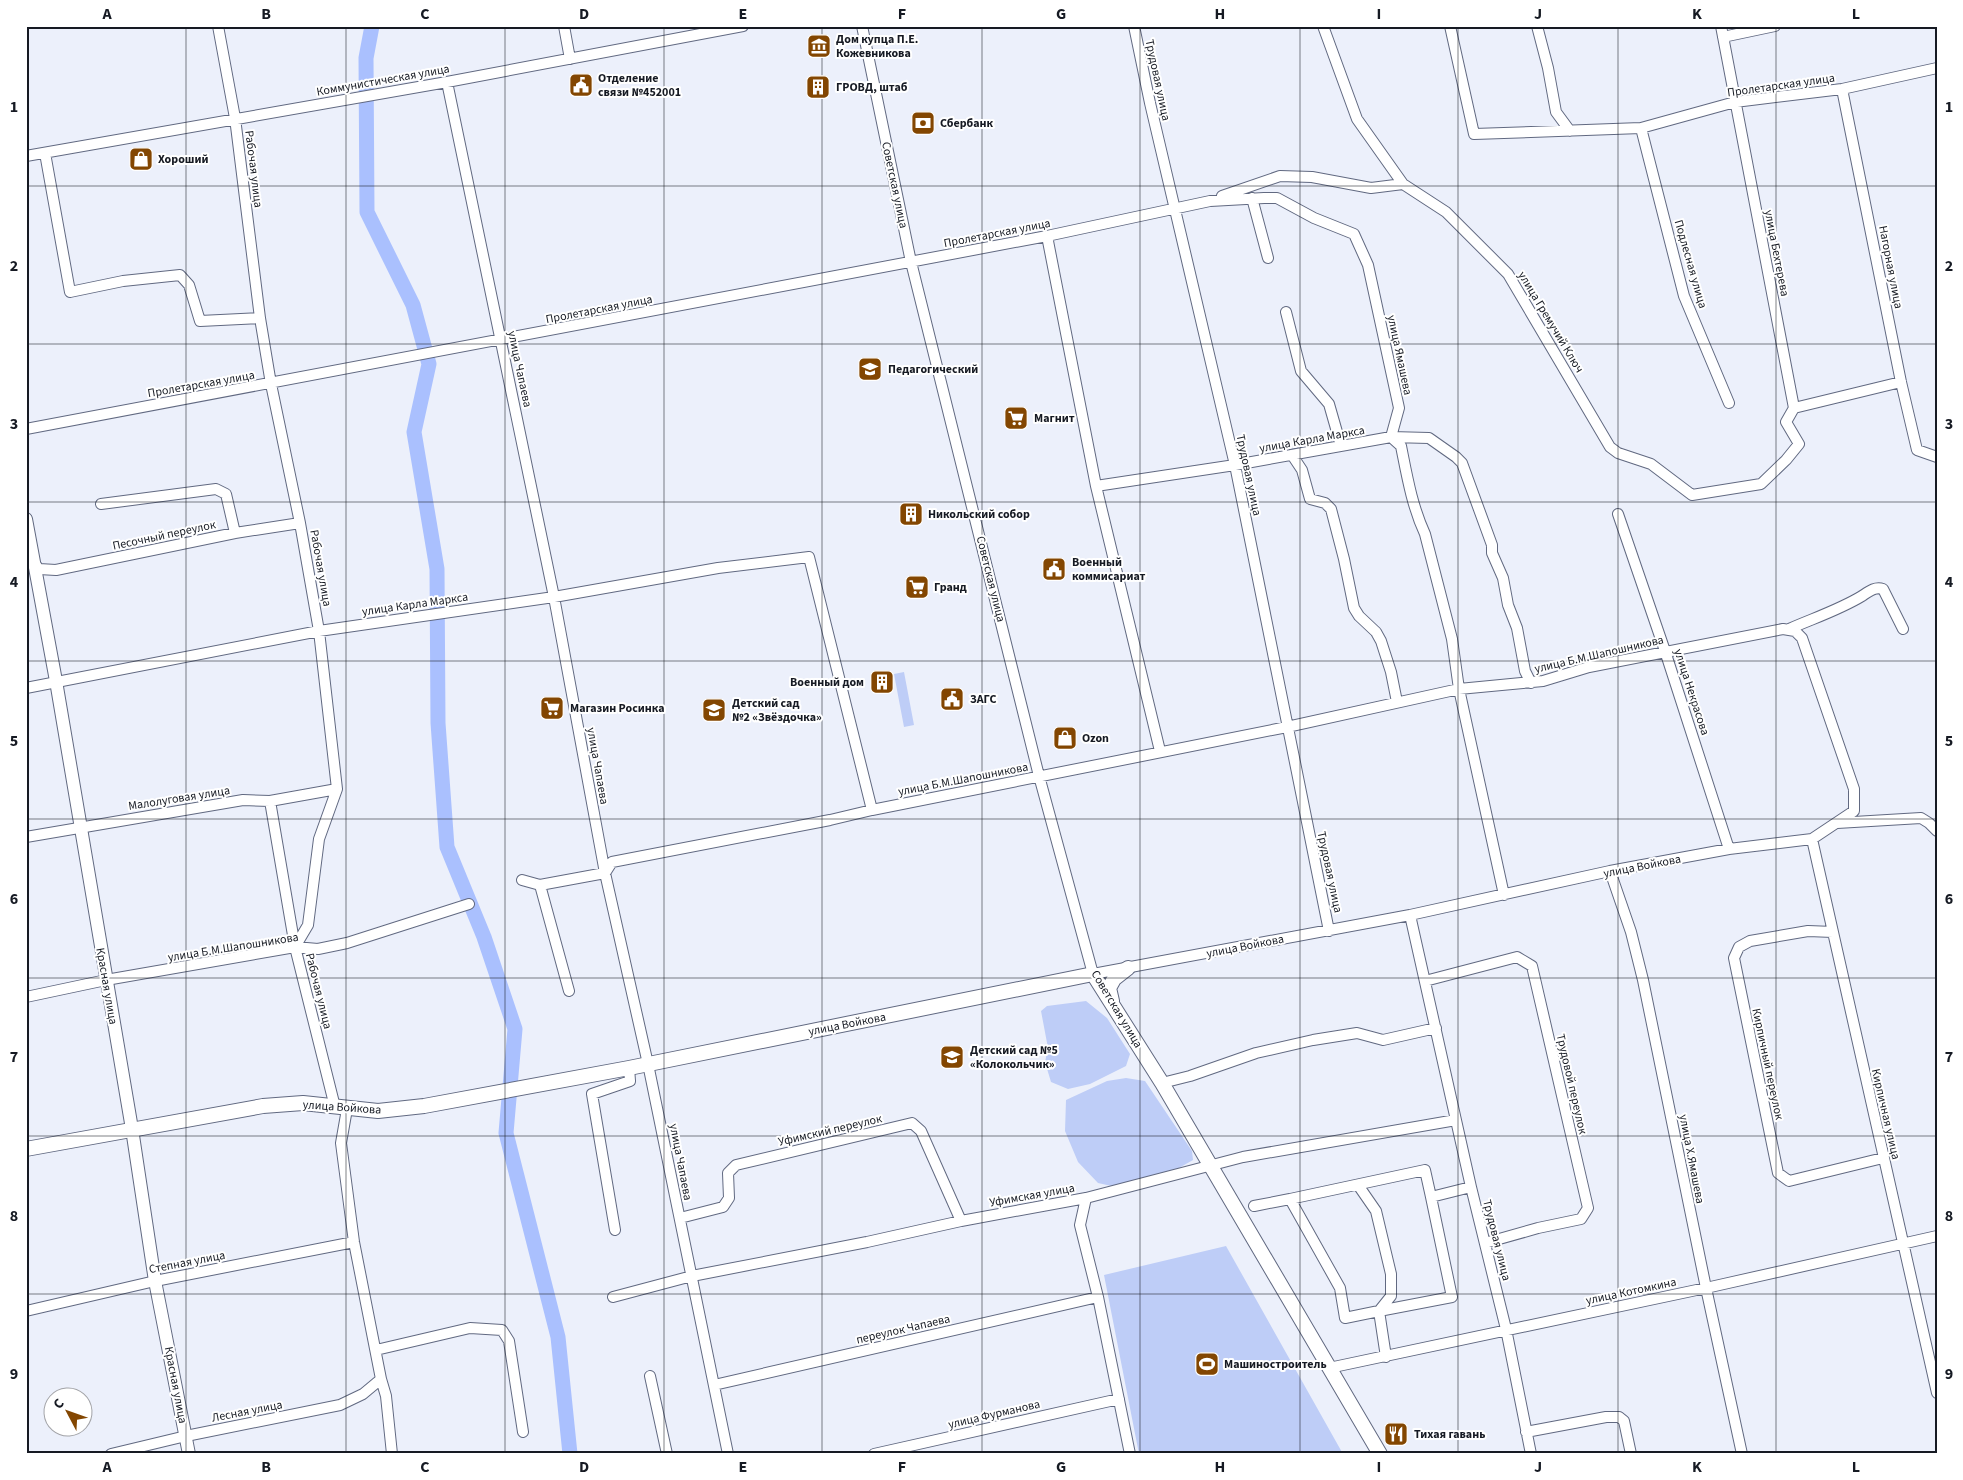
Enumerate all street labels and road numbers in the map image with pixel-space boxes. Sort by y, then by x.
street label: Трудовая улица [1141,38,1174,123]
street label: Коммунистическая улица [315,60,451,101]
street label: Пролетарская улица [1726,70,1836,101]
street label: Рабочая улица [240,130,267,209]
street label: Советская улица [877,140,912,230]
street label: улица Бехтерева [1760,208,1793,298]
street label: Пролетарская улица [942,215,1052,252]
street label: Подлесная улица [1670,218,1711,310]
street label: Нагорная улица [1874,224,1907,310]
street label: улица Гремучий Ключ [1514,268,1588,376]
street label: Пролетарская улица [544,291,654,328]
street label: улица Ямашева [1383,313,1416,397]
street label: улица Чапаева [503,329,536,409]
street label: Пролетарская улица [146,367,256,402]
street label: улица Карла Маркса [1258,422,1366,457]
street label: Трудовая улица [1232,433,1265,518]
street label: Песочный переулок [111,516,217,555]
street label: Рабочая улица [305,528,336,608]
street label: Советская улица [972,534,1009,624]
street label: улица Карла Маркса [361,589,469,620]
street label: улица Б.М.Шапошникова [1533,631,1665,678]
street label: улица Некрасова [1670,647,1714,738]
street label: улица Чапаева [582,726,613,806]
street label: улица Б.М.Шапошникова [897,759,1030,800]
street label: Малолуговая улица [127,782,231,815]
street label: Трудовая улица [1313,830,1346,915]
street label: улица Войкова [1602,851,1682,882]
street label: улица Б.М.Шапошникова [166,929,300,966]
street label: улица Войкова [1205,931,1285,962]
street label: Красная улица [91,946,122,1026]
street label: Рабочая улица [301,951,336,1031]
street label: Советская улица [1087,967,1147,1051]
street label: Кирпичный переулок [1747,1007,1788,1121]
street label: улица Войкова [807,1009,887,1040]
street label: Трудовой переулок [1552,1032,1591,1136]
street label: Кирпичная улица [1867,1067,1904,1161]
street label: улица Войкова [302,1096,382,1119]
street label: Уфимский переулок [777,1110,884,1151]
street label: улица Х.Ямашева [1675,1113,1709,1205]
street label: улица Чапаева [665,1122,696,1202]
street label: Уфимская улица [988,1180,1076,1211]
street label: Трудовая улица [1478,1198,1515,1282]
street label: Степная улица [148,1247,227,1278]
street label: улица Котомкина [1584,1274,1678,1309]
street label: переулок Чапаева [854,1310,952,1349]
street label: Красная улица [160,1345,191,1425]
street label: Лесная улица [210,1396,284,1427]
street label: улица Фурманова [946,1396,1042,1433]

